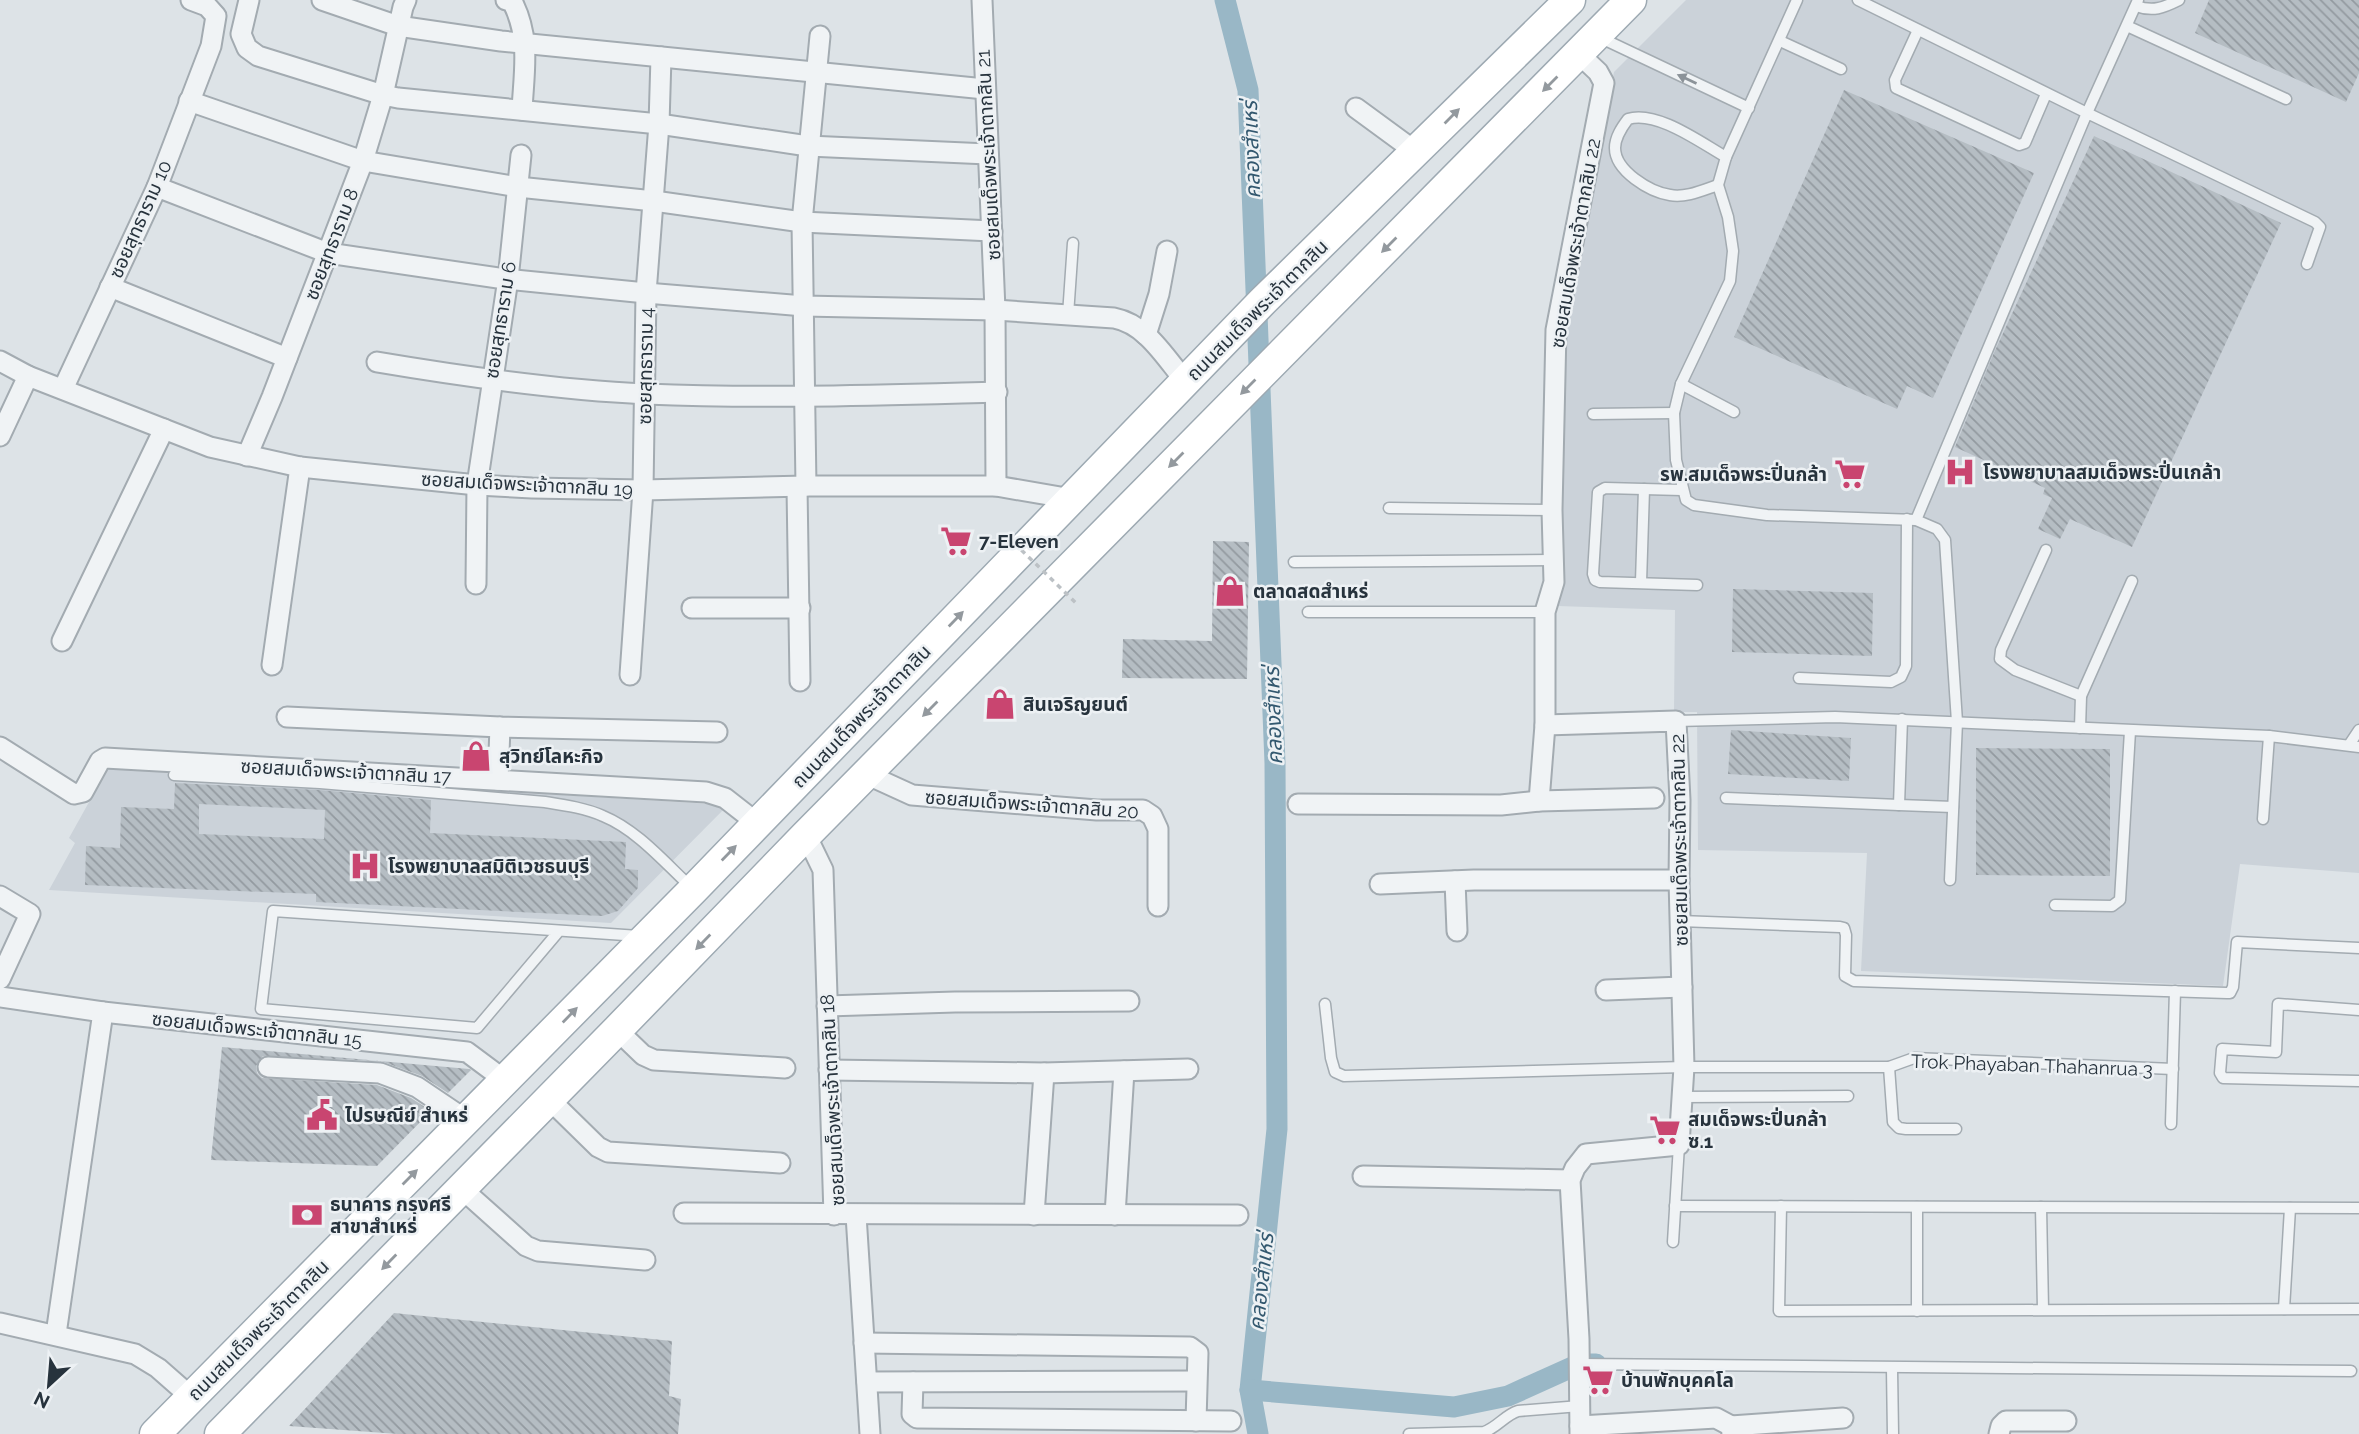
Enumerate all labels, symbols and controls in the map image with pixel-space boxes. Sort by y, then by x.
street label: ซอยสมเด็จพระเจ้าตากสิน 21 [971,49,1005,261]
one-way arrow [1677,73,1697,85]
one-way arrow [1542,75,1558,92]
water label: คลองสำเหร่ [1237,97,1265,199]
one-way arrow [1443,109,1460,125]
street label: ซอยสมเด็จพระเจ้าตากสิน 22 [1546,136,1604,350]
street label: ซอยสุทธาราม 10 [104,157,177,282]
street label: ซอยสุทธาราม 8 [300,185,363,303]
street label: ถนนสมเด็จพระเจ้าตากสิน [1182,235,1332,385]
one-way arrow [1381,237,1398,253]
street label: ซอยสุทธาราม 6 [480,260,521,380]
street label: ซอยสุทธาราม 4 [633,307,658,425]
one-way arrow [1240,378,1257,395]
one-way arrow [1168,451,1184,468]
hospital icon: โรงพยาบาลสมเด็จพระปิ่นเกล้า [1943,455,1977,489]
supermarket icon: รพ.สมเด็จพระปิ่นกล้า [1833,457,1867,491]
place label: โรงพยาบาลสมเด็จพระปิ่นเกล้า [1983,460,2221,483]
place label: รพ.สมเด็จพระปิ่นกล้า [1660,462,1827,485]
street label: ซอยสมเด็จพระเจ้าตากสิน 19 [421,467,633,501]
supermarket icon: 7-Eleven [939,524,973,558]
place label: 7-Eleven [979,530,1059,552]
shop icon: ตลาดสดสำเหร่ [1213,574,1247,608]
place label: ตลาดสดสำเหร่ [1253,580,1369,602]
one-way arrow [947,611,963,628]
street label: ถนนสมเด็จพระเจ้าตากสิน [787,640,935,792]
water label: คลองสำเหร่ [1259,663,1287,765]
shop icon: สินเจริญยนต์ [983,687,1017,721]
place label: สินเจริญยนต์ [1023,693,1128,715]
one-way arrow [923,700,939,717]
street label: ซอยสมเด็จพระเจ้าตากสิน 22 [1666,733,1692,947]
shop icon: สุวิทย์โลหะกิจ [459,739,493,773]
place label: สุวิทย์โลหะกิจ [499,745,603,768]
street label: ซอยสมเด็จพระเจ้าตากสิน 17 [240,754,452,788]
street label: ซอยสมเด็จพระเจ้าตากสิน 20 [924,786,1140,822]
one-way arrow [721,844,738,861]
hospital icon: โรงพยาบาลสมิติเวชธนบุรี [348,849,382,883]
place label: โรงพยาบาลสมิติเวชธนบุรี [388,855,589,878]
one-way arrow [695,933,711,950]
street label: ซอยสมเด็จพระเจ้าตากสิน 18 [815,993,849,1207]
street label: ซอยสมเด็จพระเจ้าตากสิน 15 [151,1007,363,1051]
one-way arrow [562,1007,578,1023]
street label: Trok Phayaban Thahanrua 3 [1911,1050,2153,1080]
public building icon: ไปรษณีย์ สำเหร่ [305,1098,339,1132]
place label: ไปรษณีย์ สำเหร่ [345,1104,468,1126]
place label: สมเด็จพระปิ่นกล้า ซ.1 [1688,1107,1827,1152]
supermarket icon: สมเด็จพระปิ่นกล้า ซ.1 [1648,1113,1682,1147]
one-way arrow [401,1168,418,1185]
place label: ธนาคาร กรุงศรี สาขาสำเหร่ [330,1193,451,1237]
bank icon: ธนาคาร กรุงศรี สาขาสำเหร่ [290,1198,324,1232]
water label: คลองสำเหร่ [1243,1228,1279,1332]
one-way arrow [380,1253,397,1270]
street label: ถนนสมเด็จพระเจ้าตากสิน [183,1255,333,1405]
north arrow [14,1350,84,1420]
supermarket icon: บ้านพักบุคคโล [1581,1363,1615,1397]
place label: บ้านพักบุคคโล [1621,1369,1734,1392]
text: N [30,1387,53,1413]

